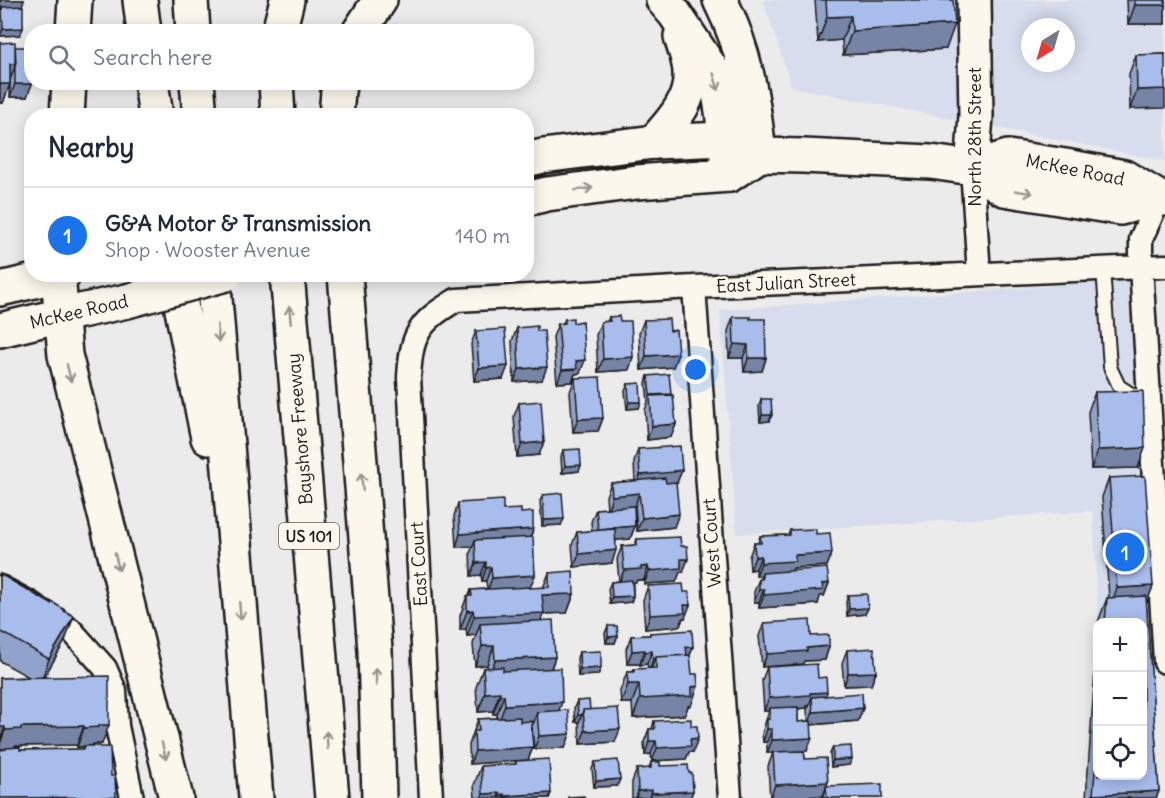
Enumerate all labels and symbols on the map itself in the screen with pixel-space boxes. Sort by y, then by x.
north arrow [1021,18,1075,72]
street label: North 28th Street [963,67,986,207]
one-way arrow [711,72,722,91]
street label: McKee Road [1024,149,1127,190]
one-way arrow [574,184,594,195]
one-way arrow [1014,186,1033,197]
street label: East Julian Street [716,267,856,298]
street label: McKee Road [27,289,131,334]
one-way arrow [284,306,295,326]
one-way arrow [212,322,223,342]
street label: Bayshore Freeway [281,352,318,506]
your location [681,355,710,384]
one-way arrow [64,363,76,382]
one-way arrow [356,473,367,493]
street label: West Court [697,498,726,589]
street label: East Court [405,521,432,607]
road number: US 101 [279,523,339,549]
pin: 1 [1106,530,1144,574]
one-way arrow [112,552,123,571]
one-way arrow [235,600,246,620]
one-way arrow [371,667,382,687]
one-way arrow [321,730,332,750]
one-way arrow [159,741,171,760]

